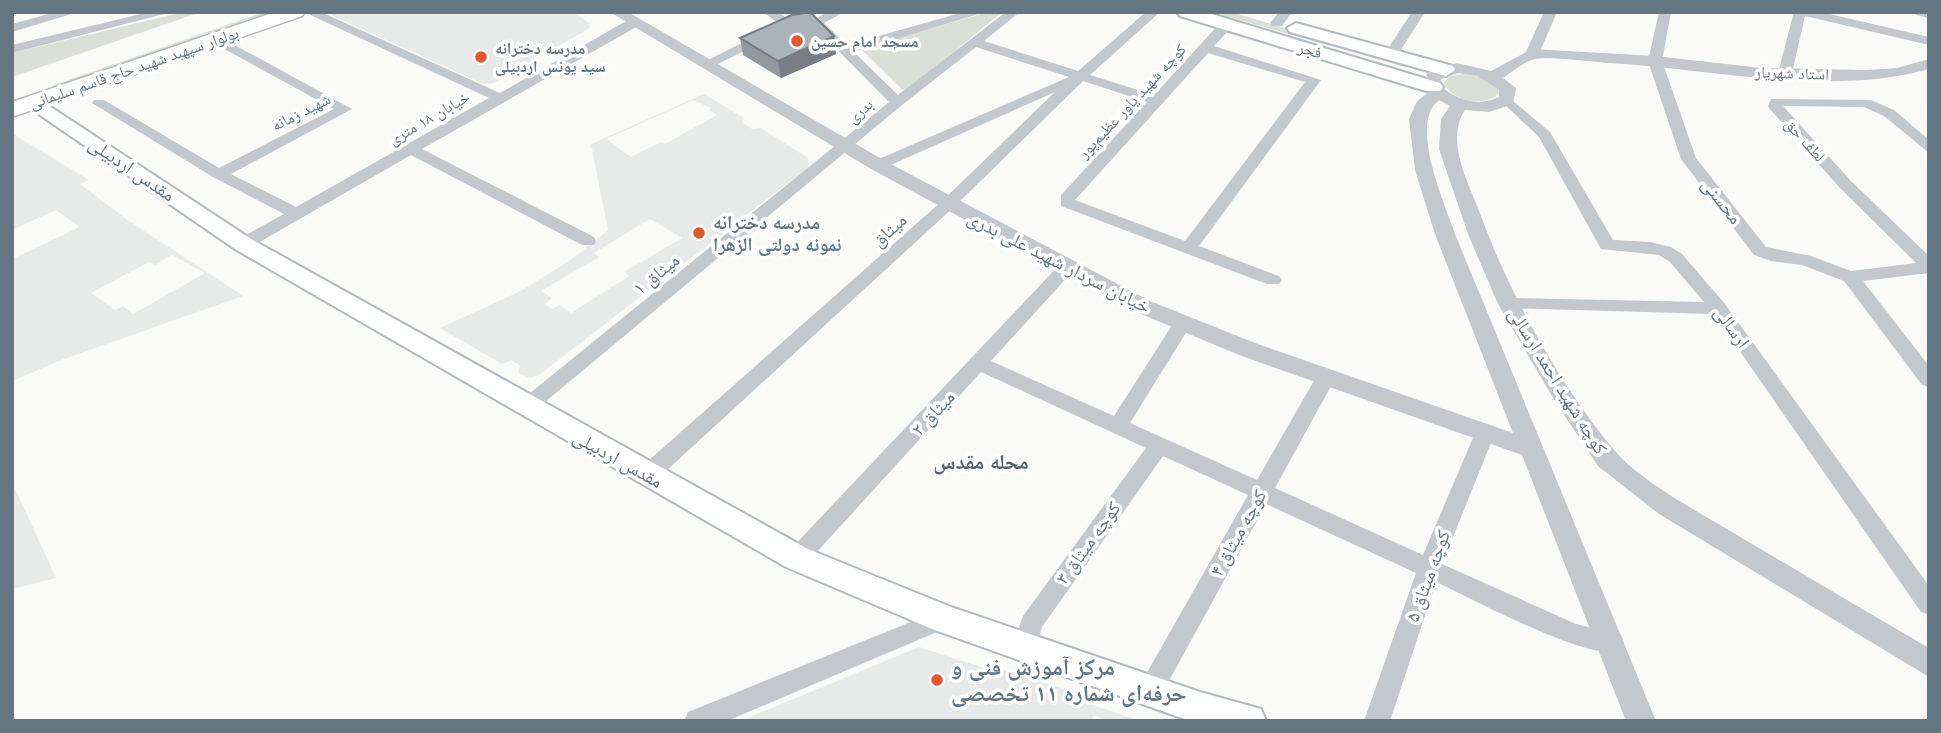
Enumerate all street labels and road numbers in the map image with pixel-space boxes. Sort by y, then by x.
street label: بولوار سپهبد شهید حاج قاسم سلیمانی [27,24,241,114]
street label: فجر [1295,38,1324,62]
street label: کوچه شهید یاور عظیم‌پور [1074,40,1191,164]
street label: استاد شهریار [1754,63,1829,84]
street label: خیابان ۱۸ متری [386,88,473,150]
street label: شهید زمانه [269,90,334,135]
street label: بدری [844,95,877,128]
street label: لطف حق [1780,115,1829,166]
street label: مقدس اردبیلی [85,133,179,206]
street label: محسنی [1697,174,1746,229]
street label: خیابان سردار شهید علی بدری [964,207,1154,318]
street label: میثاق [867,209,911,252]
street label: میثاق ۱ [629,249,684,300]
street label: ارسالی [1709,302,1754,352]
street label: کوچه شهید احمد ارسالی [1504,304,1612,459]
street label: میثاق ۲ [907,386,960,440]
street label: مقدس اردبیلی [569,426,666,493]
street label: کوچه میثاق ۴ [1206,486,1271,581]
street label: کوچه میثاق ۳ [1051,498,1126,589]
street label: کوچه میثاق ۵ [1402,527,1455,625]

